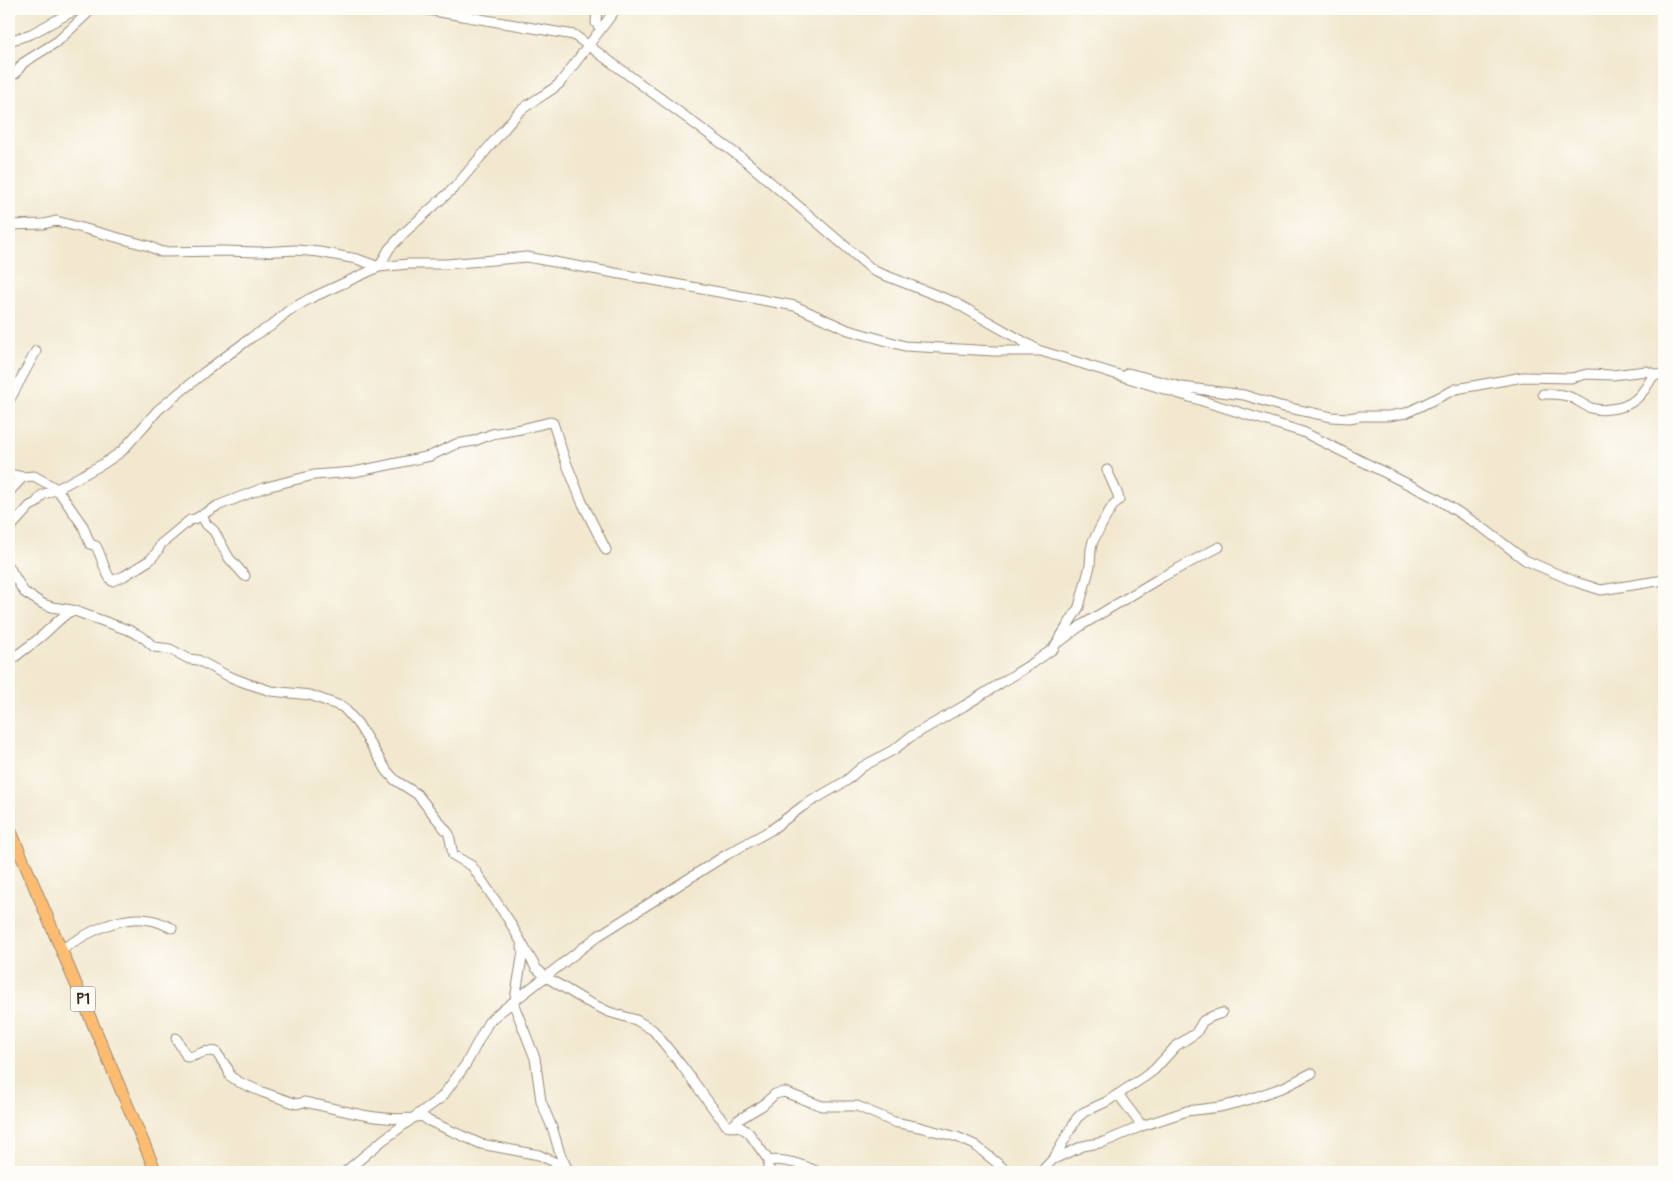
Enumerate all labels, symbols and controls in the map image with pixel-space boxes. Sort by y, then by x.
road number: P1 [70,986,96,1012]

